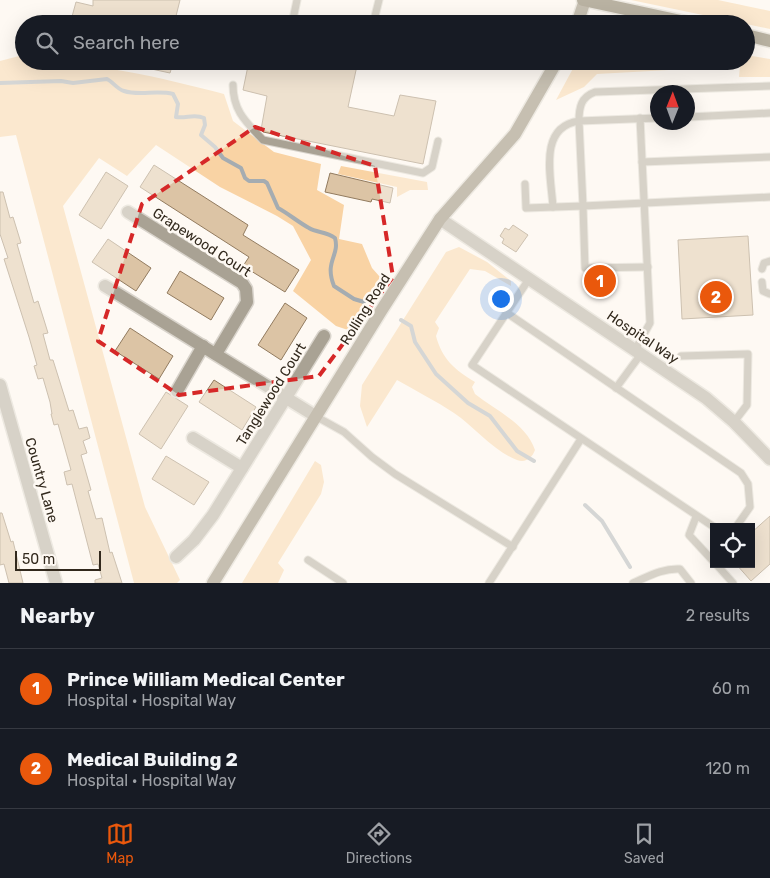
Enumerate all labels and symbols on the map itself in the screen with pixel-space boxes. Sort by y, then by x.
north arrow [650,85,695,130]
street label: Grapewood Court [149,204,255,281]
pin: 1 [584,262,616,300]
street label: Rolling Road [337,271,394,348]
pin: 2 [700,278,732,316]
your location [488,286,514,312]
street label: Hospital Way [604,307,682,368]
street label: Tanglewood Court [233,339,310,449]
street label: Country Lane [21,436,62,525]
scale bar [15,548,101,571]

